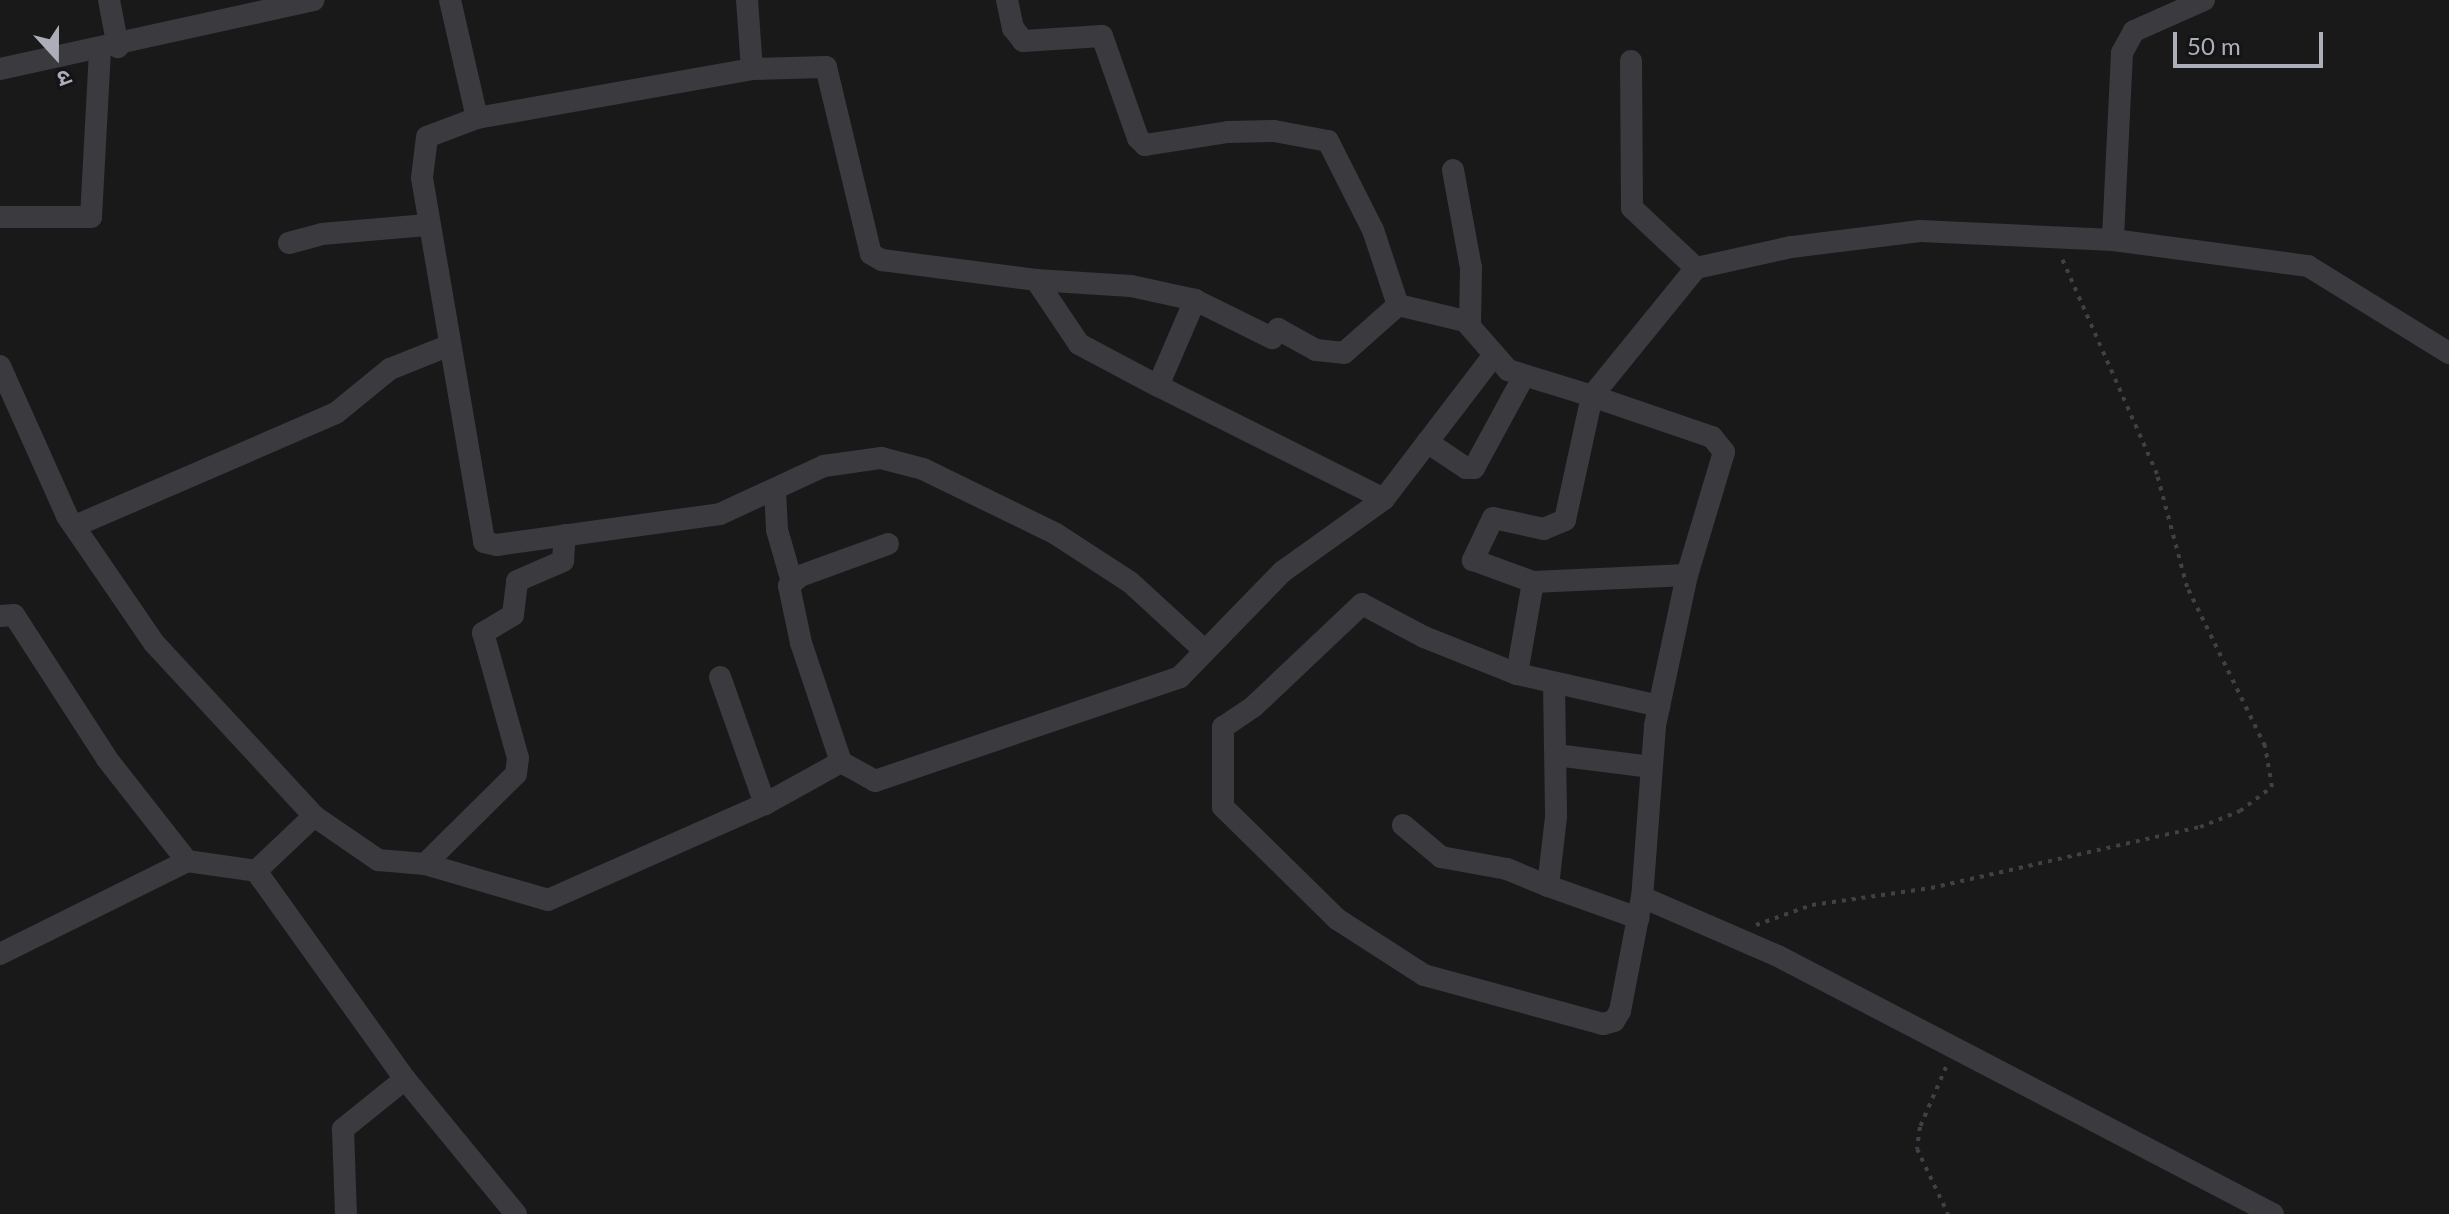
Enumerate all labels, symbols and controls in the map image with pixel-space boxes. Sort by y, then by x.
north arrow [16,16,96,96]
scale bar [2177,16,2327,66]
text: 50 m [2187,31,2241,60]
text: उ [54,64,76,94]

